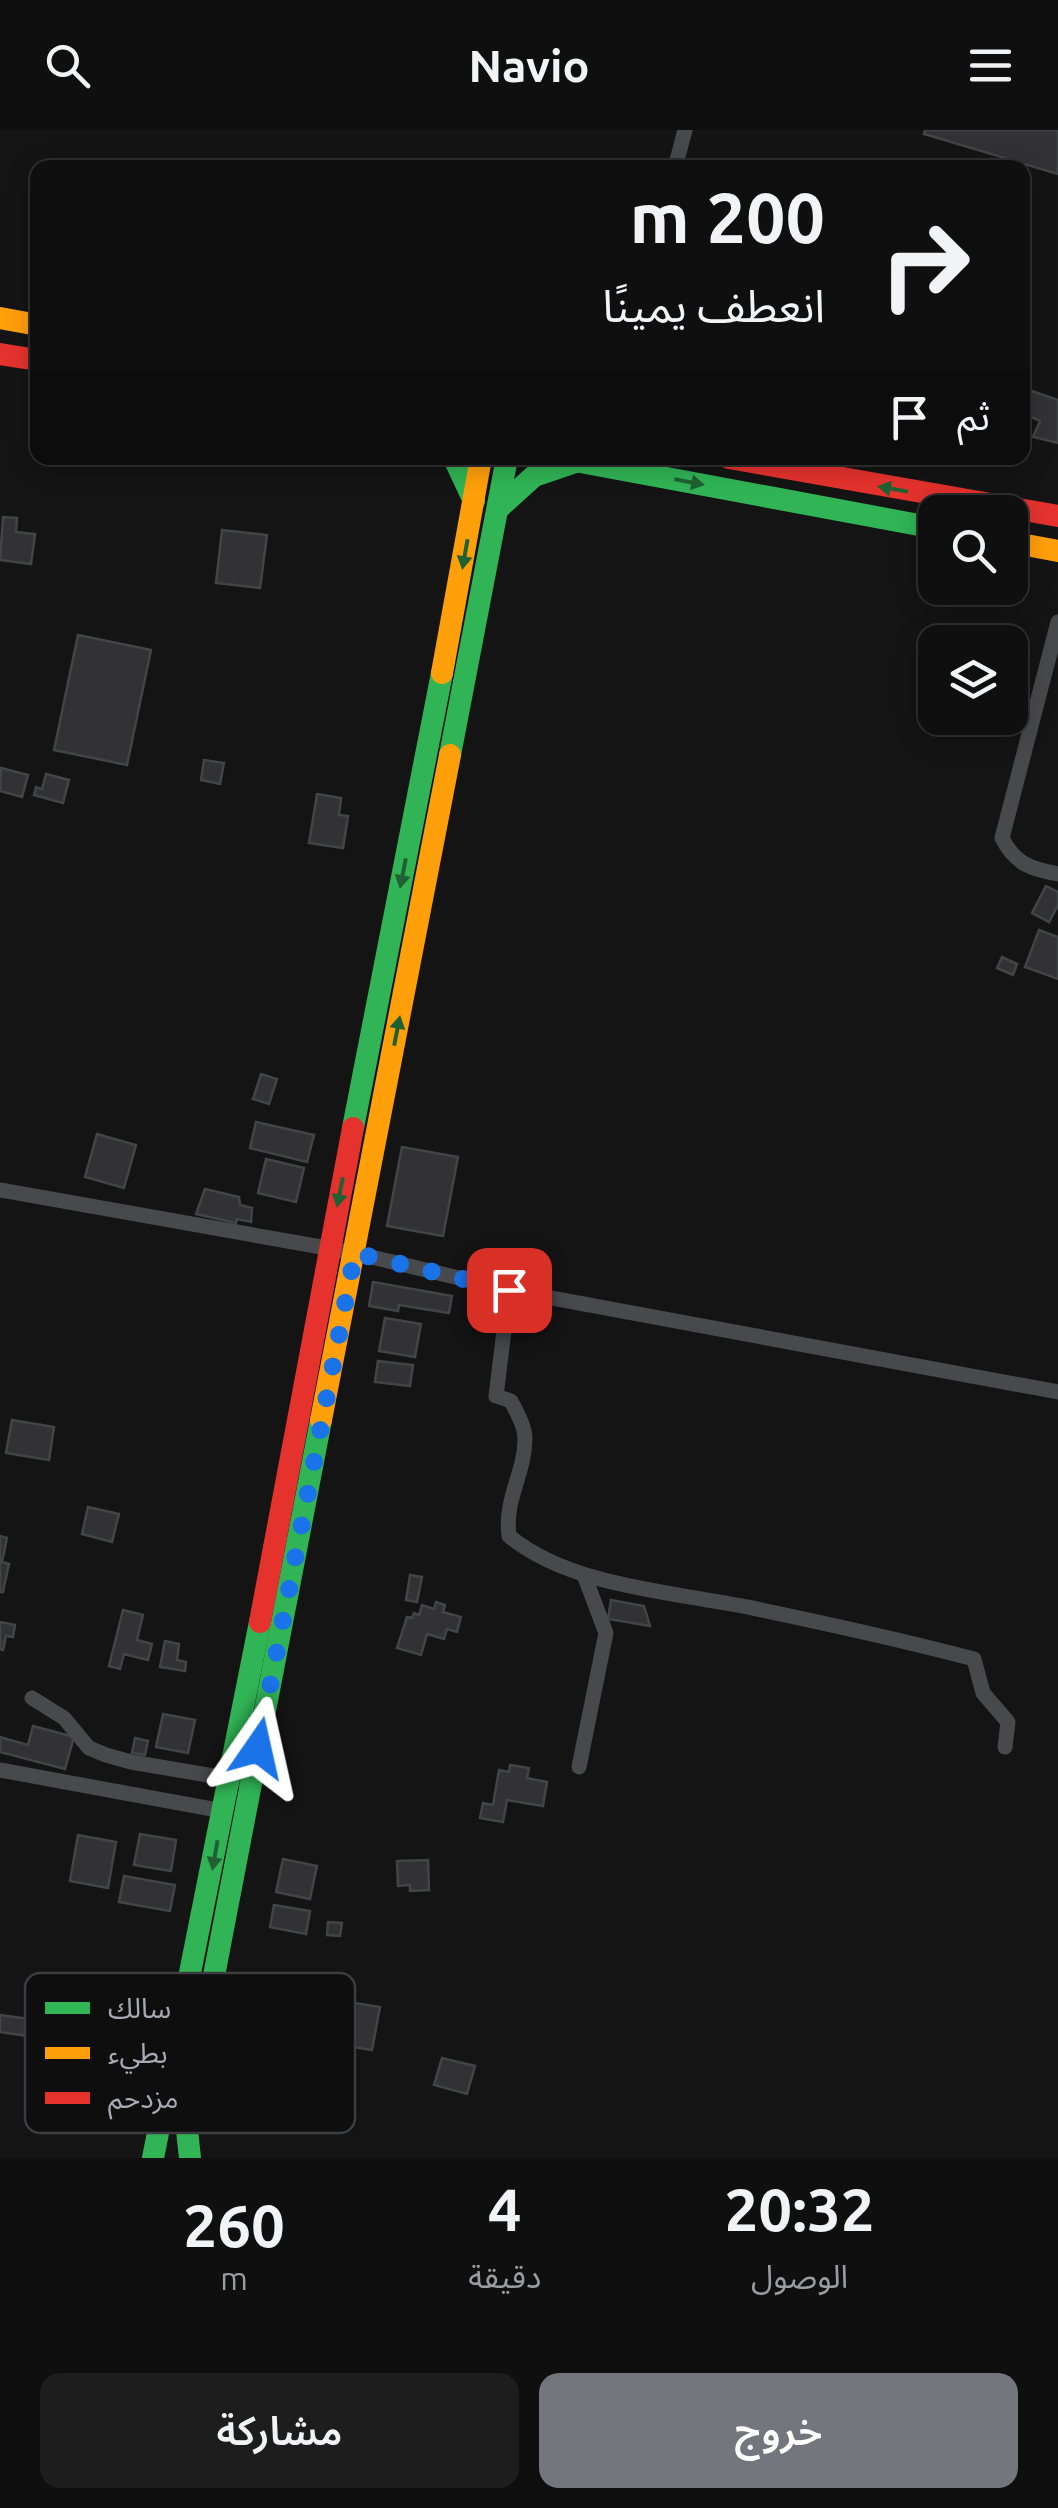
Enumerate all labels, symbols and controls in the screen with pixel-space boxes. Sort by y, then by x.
icon: search [40,38,95,93]
icon: menu [963,38,1018,93]
text: Navio [468,40,590,91]
text: 200 m [630,178,825,256]
icon: right [860,200,990,330]
text: انعطف يمينًا [602,280,825,331]
icon: arrive [882,390,937,445]
text: ثم [957,395,990,437]
one-way arrow [674,475,705,490]
one-way arrow [876,481,908,496]
map controls [918,495,1028,735]
button: search [918,495,1028,605]
one-way arrow [457,539,472,570]
button: layers [918,625,1028,735]
one-way arrow [394,858,410,889]
one-way arrow [390,1015,405,1046]
one-way arrow [332,1176,348,1207]
pin [467,1248,552,1333]
icon: arrive [482,1263,537,1318]
position arrow [206,1696,310,1800]
one-way arrow [207,1840,222,1871]
legend [25,1973,355,2133]
text: سالك [108,1992,171,2023]
text: بطيء [108,2037,168,2074]
text: مزدحم [108,2082,179,2120]
text: 4 [488,2175,522,2242]
text: 20:32 [725,2175,875,2242]
text: 260 [183,2191,285,2258]
text: دقيقة [468,2258,541,2294]
text: الوصول [751,2258,848,2294]
text: m [220,2260,248,2296]
button: مشاركة [40,2373,519,2488]
button: خروج [539,2373,1018,2488]

